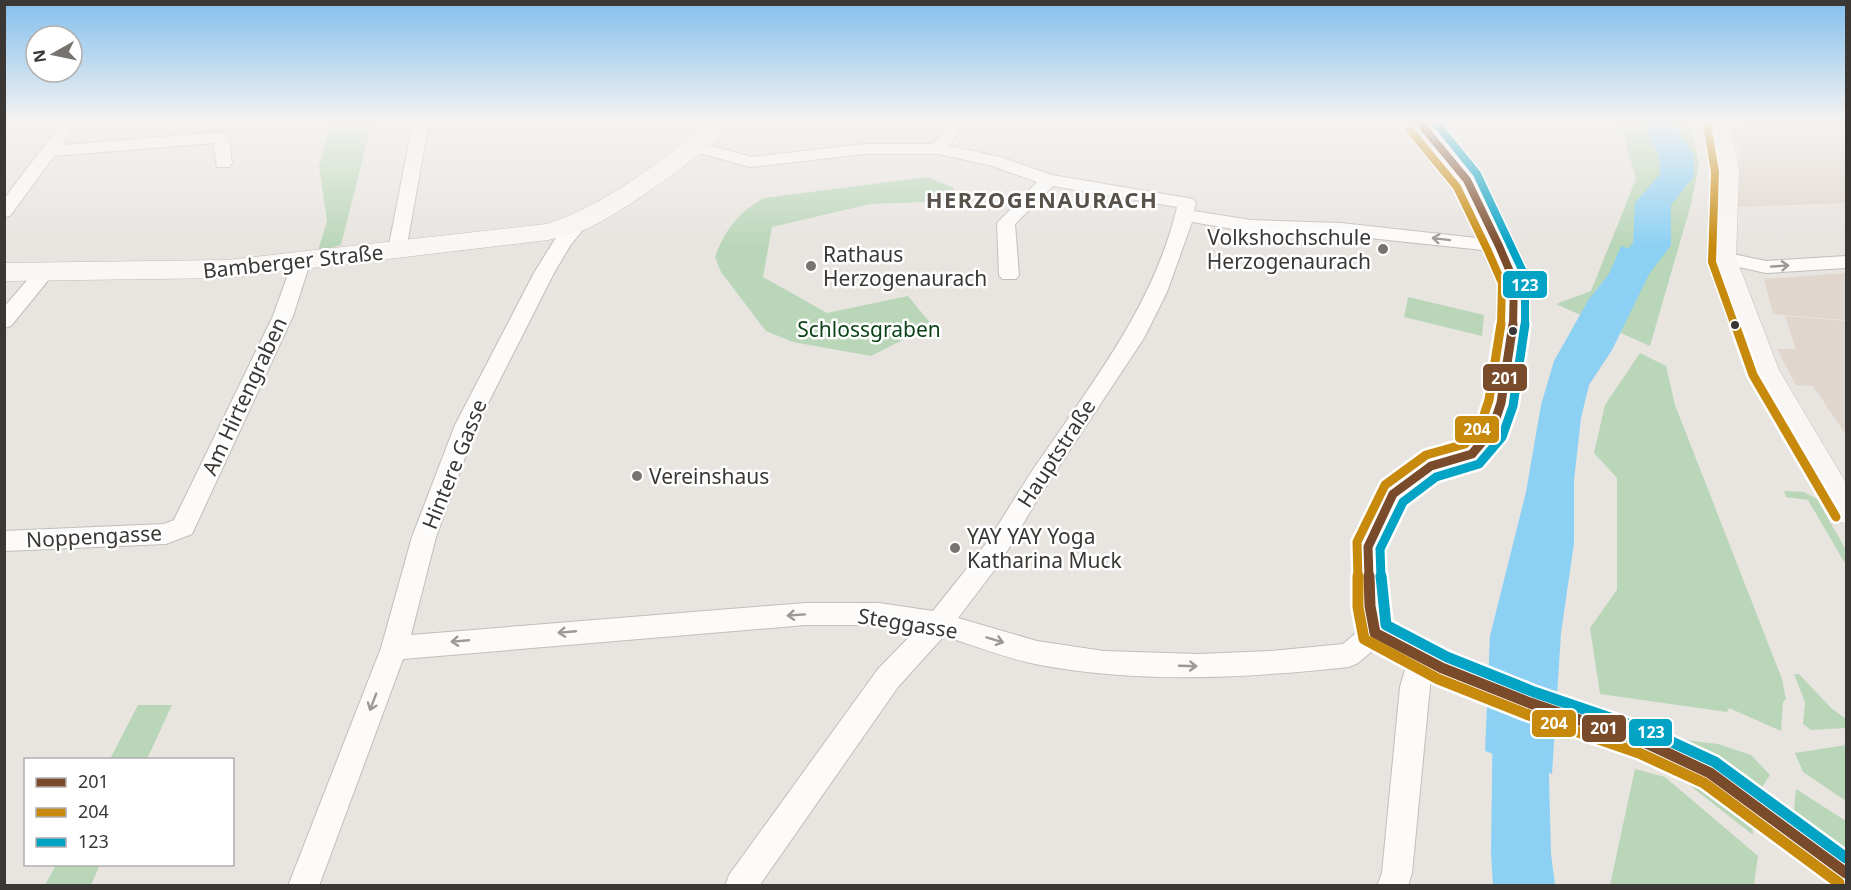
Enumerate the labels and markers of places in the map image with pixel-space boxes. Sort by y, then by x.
place label: Volkshochschule Herzogenaurach [1207,223,1371,275]
place label: Rathaus Herzogenaurach [823,240,987,292]
marker: Volkshochschule Herzogenaurach [1376,242,1390,256]
marker: Rathaus Herzogenaurach [804,259,818,273]
unlabelled marker [1729,319,1741,331]
unlabelled marker [1507,325,1519,337]
place label: Vereinshaus [649,462,769,490]
marker: Vereinshaus [630,469,644,483]
place label: YAY YAY Yoga Katharina Muck [967,522,1123,574]
marker: YAY YAY Yoga Katharina Muck [948,541,962,555]

